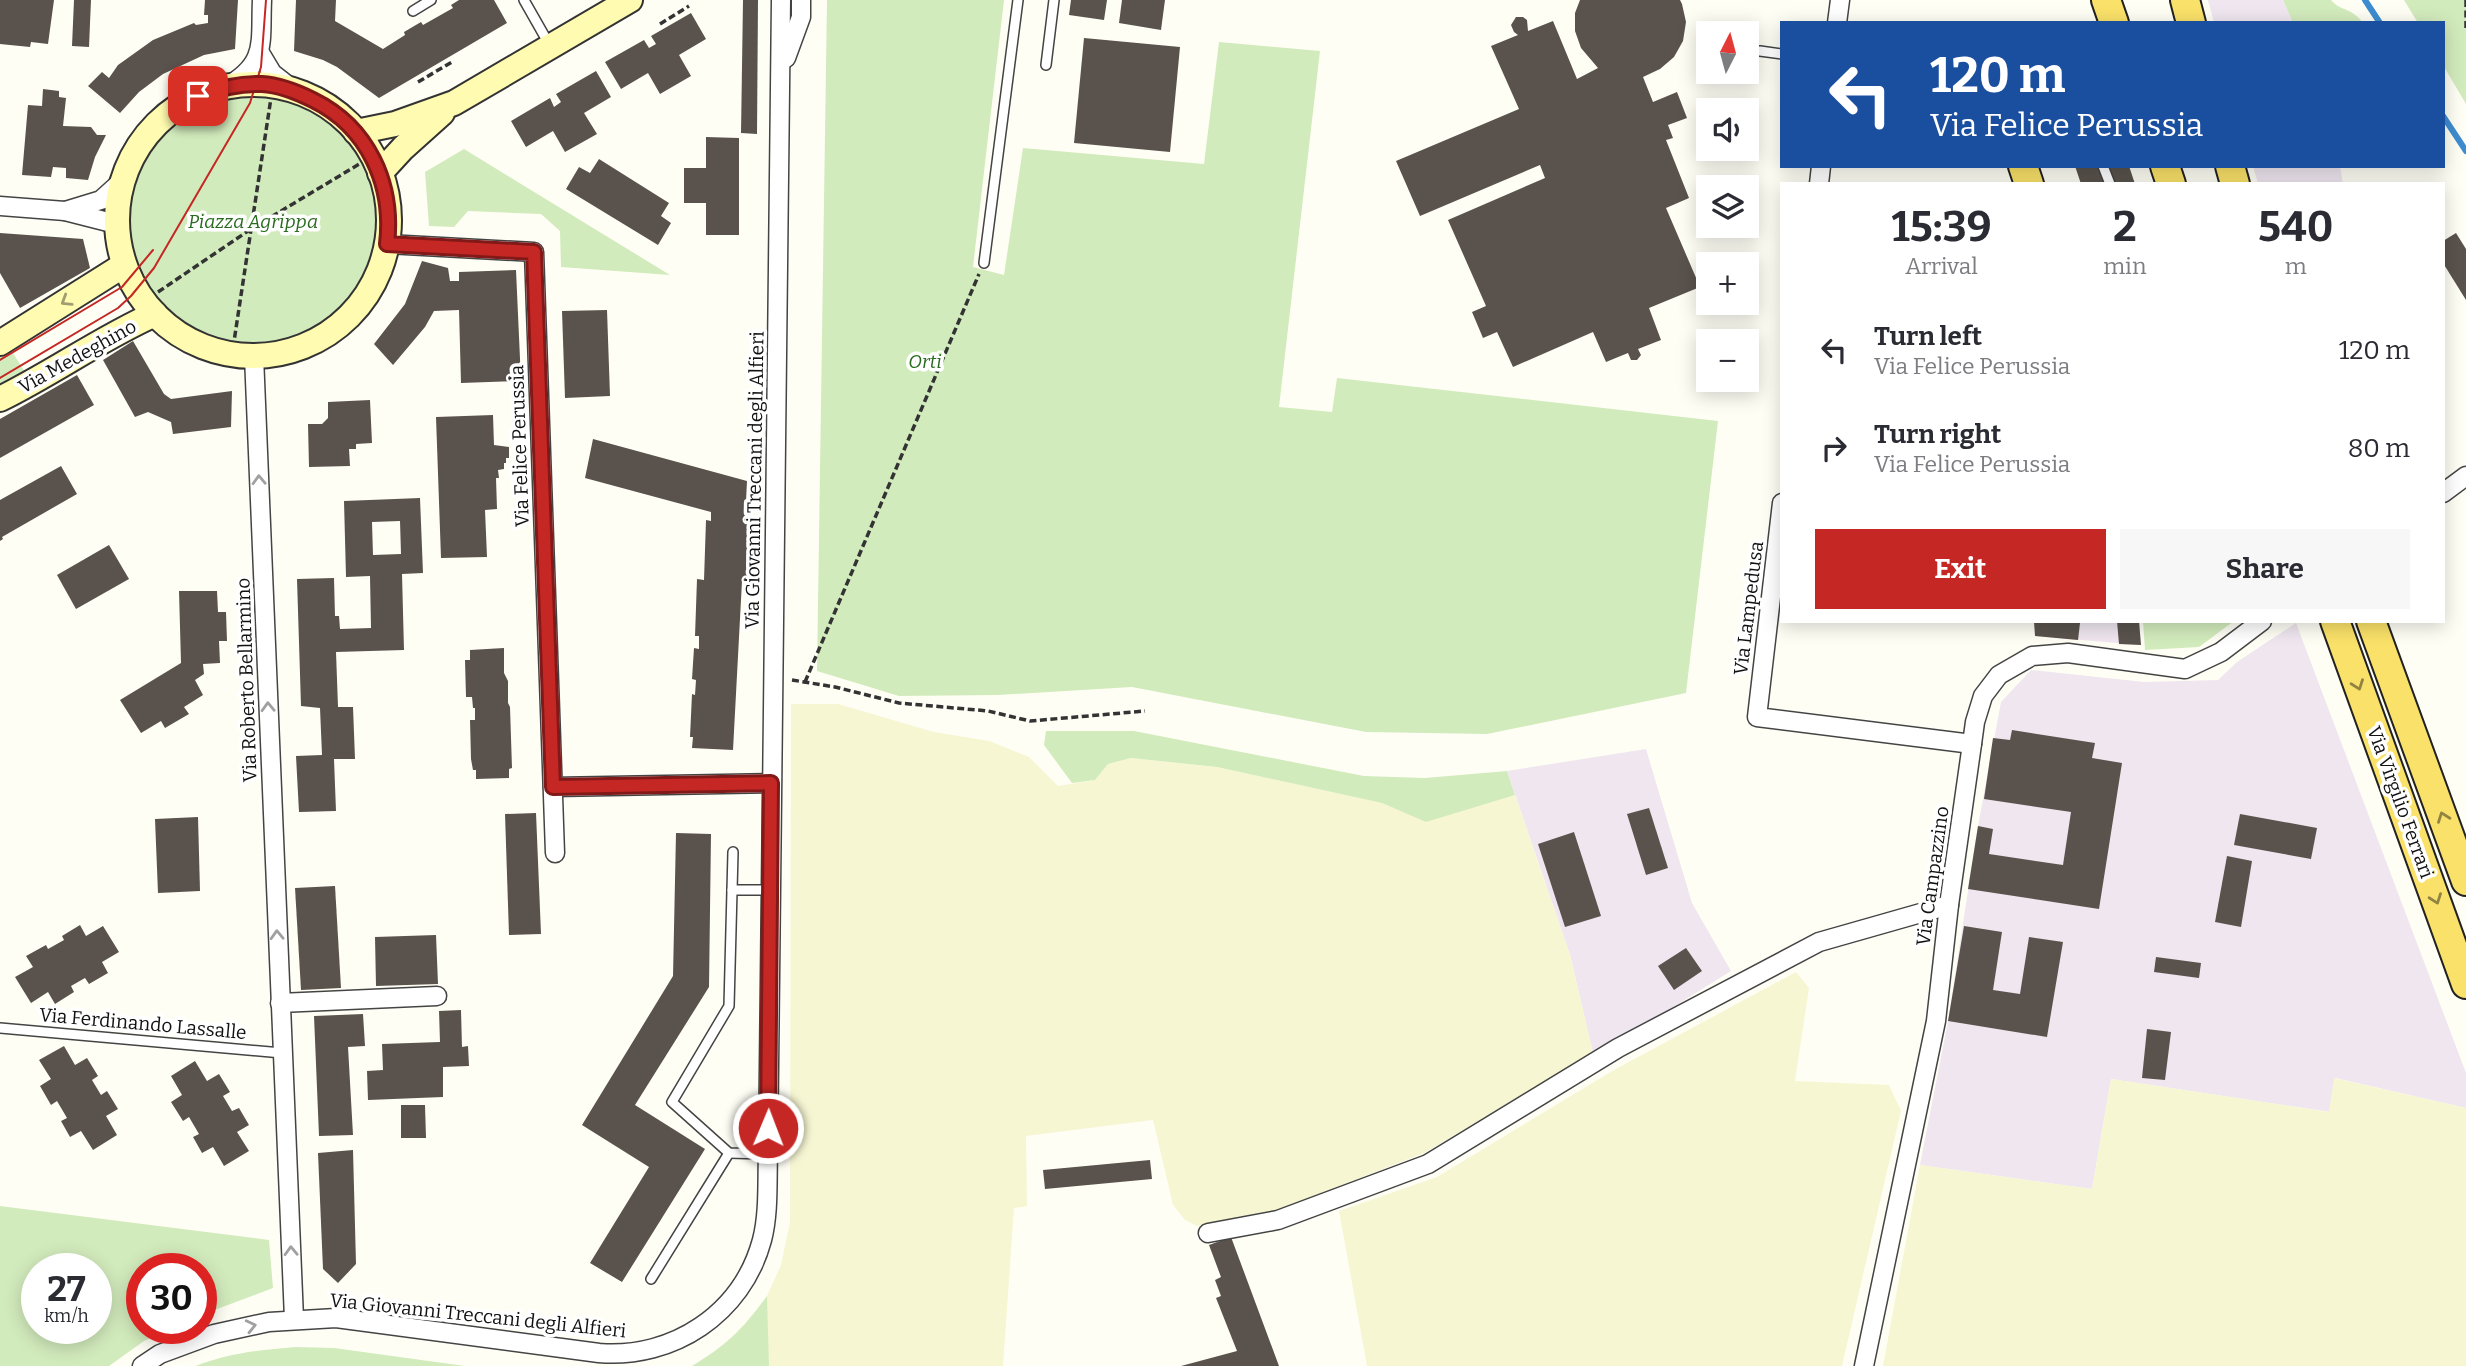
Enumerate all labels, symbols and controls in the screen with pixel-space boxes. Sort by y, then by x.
north arrow [1696,21,1759,84]
map controls [1696,21,1759,392]
text: 120 m [1930,46,2065,105]
icon: left [1815,49,1906,140]
pin [168,66,228,126]
icon: arrive [179,77,217,115]
button: sound [1696,98,1759,161]
text: Via Felice Perussia [1930,106,2203,144]
button: layers [1696,175,1759,238]
text: 15:39 [1892,202,1992,252]
text: 2 [2113,202,2137,252]
text: 540 [2258,202,2333,252]
park label: Piazza Agrippa [188,210,318,233]
button: + [1696,252,1759,315]
text: Arrival [1905,252,1978,280]
text: min [2103,252,2147,280]
text: m [2285,252,2307,280]
one-way arrow [60,293,73,306]
street label: Via Medeghino [14,314,140,398]
text: Turn left [1874,321,1982,352]
button: − [1696,329,1759,392]
street label: Via Giovanni Treccani degli Alfieri [740,331,769,629]
icon: left [1815,331,1853,369]
text: 120 m [2339,335,2410,366]
park label: Orti [908,350,942,373]
text: Via Felice Perussia [1874,352,2070,380]
street label: Via Felice Perussia [505,364,534,527]
text: Turn right [1874,419,2001,450]
icon: right [1815,429,1853,467]
text: 80 m [2348,433,2410,464]
text: Via Felice Perussia [1874,450,2070,478]
one-way arrow [252,474,267,485]
button: Exit [1815,529,2106,609]
button: Share [2120,529,2410,609]
street label: Via Lampedusa [1729,539,1768,676]
street label: Via Roberto Bellarmino [231,577,262,783]
one-way arrow [2350,679,2364,691]
one-way arrow [260,702,276,712]
street label: Via Virgilio Ferrari [2362,723,2439,882]
street label: Via Campazzino [1911,805,1954,947]
one-way arrow [2437,812,2451,824]
one-way arrow [2427,893,2441,905]
one-way arrow [269,929,284,940]
street label: Via Ferdinando Lassalle [38,1003,248,1044]
position arrow [731,1091,805,1165]
one-way arrow [283,1245,299,1256]
speed limit sign: 30 [126,1253,217,1344]
text: 27 [47,1268,86,1310]
street label: Via Giovanni Treccani degli Alfieri [329,1288,628,1343]
text: km/h [44,1305,89,1327]
one-way arrow [245,1320,257,1334]

